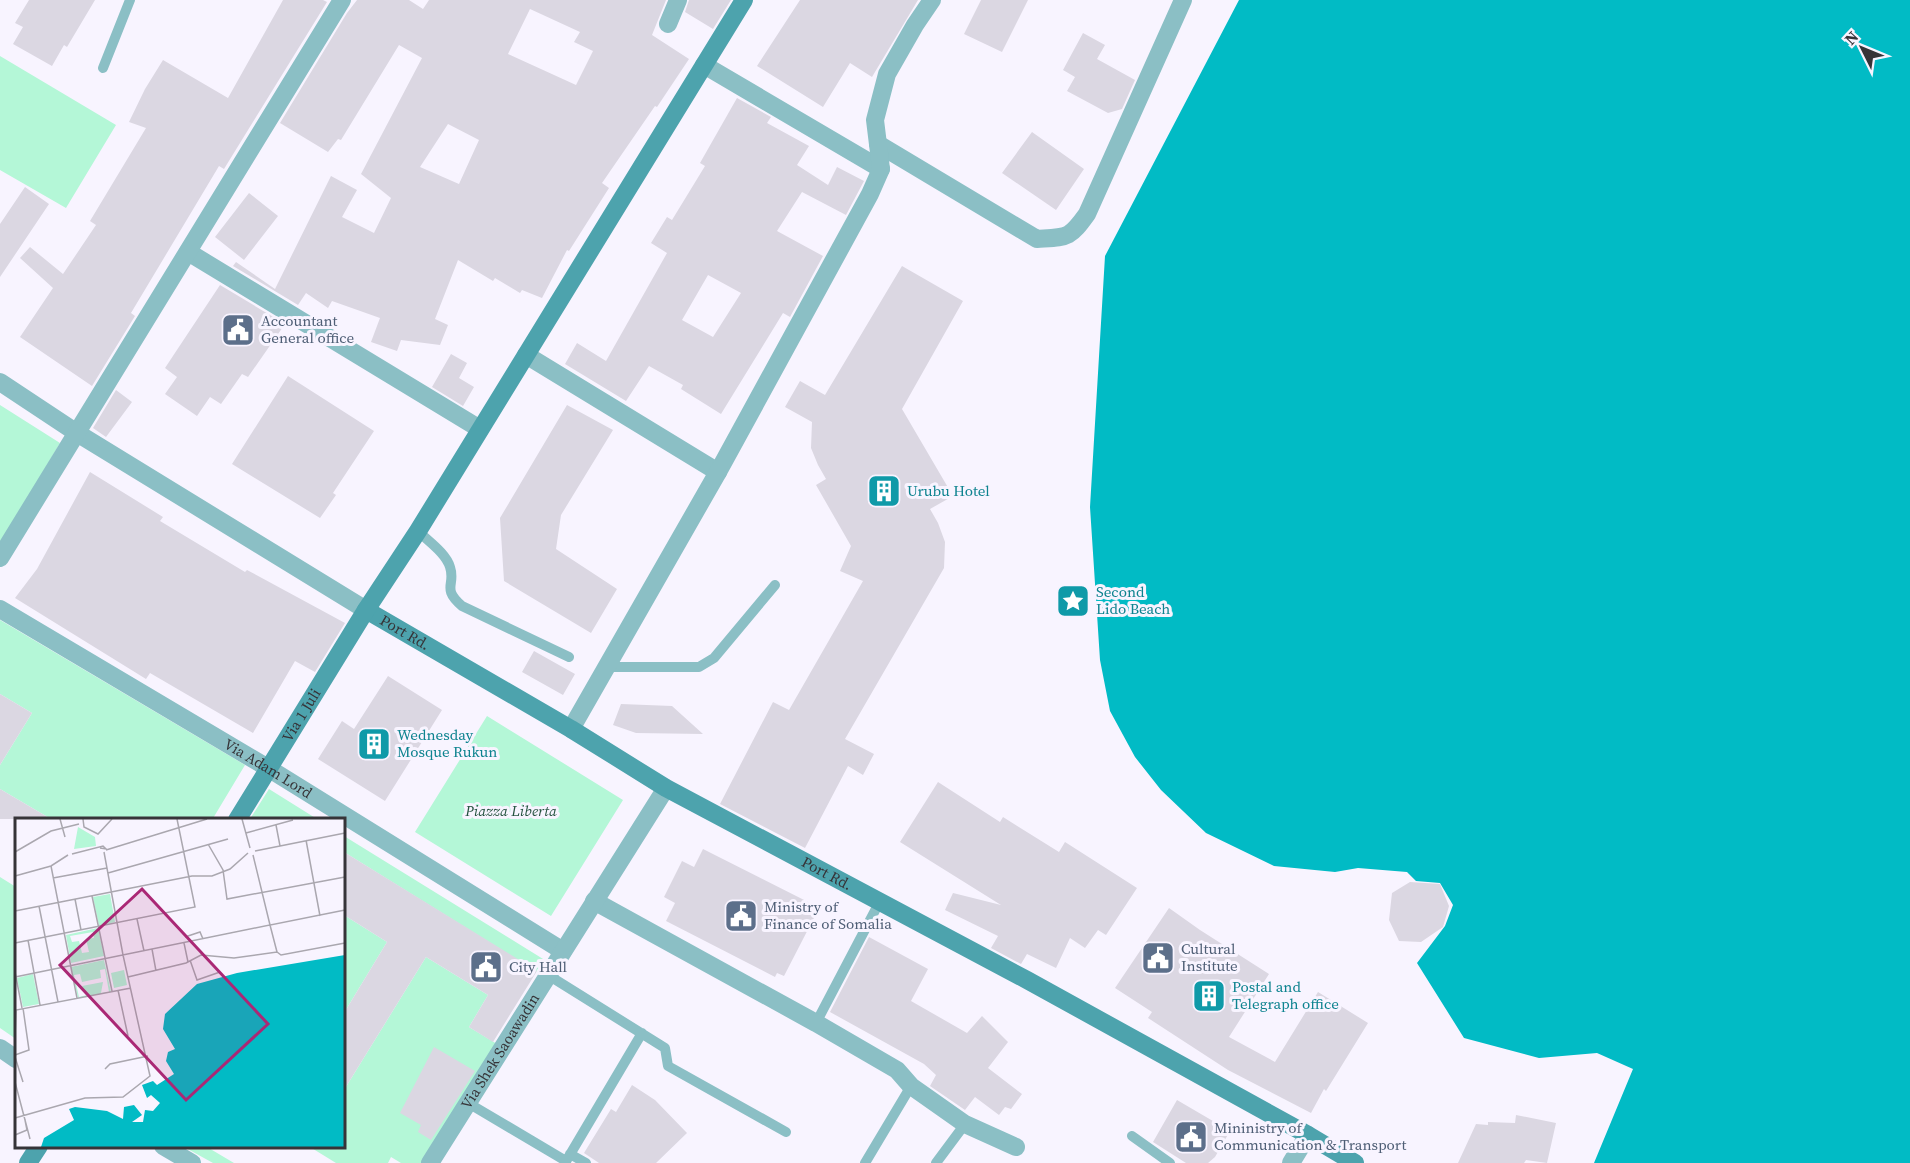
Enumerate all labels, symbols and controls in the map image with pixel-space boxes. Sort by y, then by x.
north arrow [1832,18,1892,78]
text: N [1839,26,1863,50]
place label: Accountant General office [261,310,355,348]
public building icon: Accountant General office [220,312,256,348]
building icon: Urubu Hotel [866,473,902,509]
place label: Urubu Hotel [907,480,990,501]
place label: Second Lido Beach [1096,581,1170,619]
place icon: Second Lido Beach [1055,583,1091,619]
street label: Port Rd. [376,609,434,655]
street label: Via 1 Juli [277,684,325,746]
place label: Wednesday Mosque Rukun [397,724,497,762]
building icon: Wednesday Mosque Rukun [356,726,392,762]
street label: Via Adam Lord [220,733,317,803]
park label: Piazza Liberta [464,800,557,821]
inset map [15,818,345,1148]
street label: Port Rd. [798,851,856,895]
place label: Ministry of Finance of Somalia [764,896,892,934]
public building icon: Ministry of Finance of Somalia [723,898,759,934]
place label: Cultural Institute [1181,938,1238,976]
public building icon: Cultural Institute [1140,940,1176,976]
public building icon: City Hall [468,949,504,985]
place label: City Hall [509,956,568,977]
place label: Postal and Telegraph office [1232,976,1339,1014]
building icon: Postal and Telegraph office [1191,978,1227,1014]
street label: Via Shek Saoawadin [456,989,544,1113]
place label: Mininistry of Communication & Transport [1214,1117,1406,1155]
public building icon: Mininistry of Communication & Transport [1173,1119,1209,1155]

